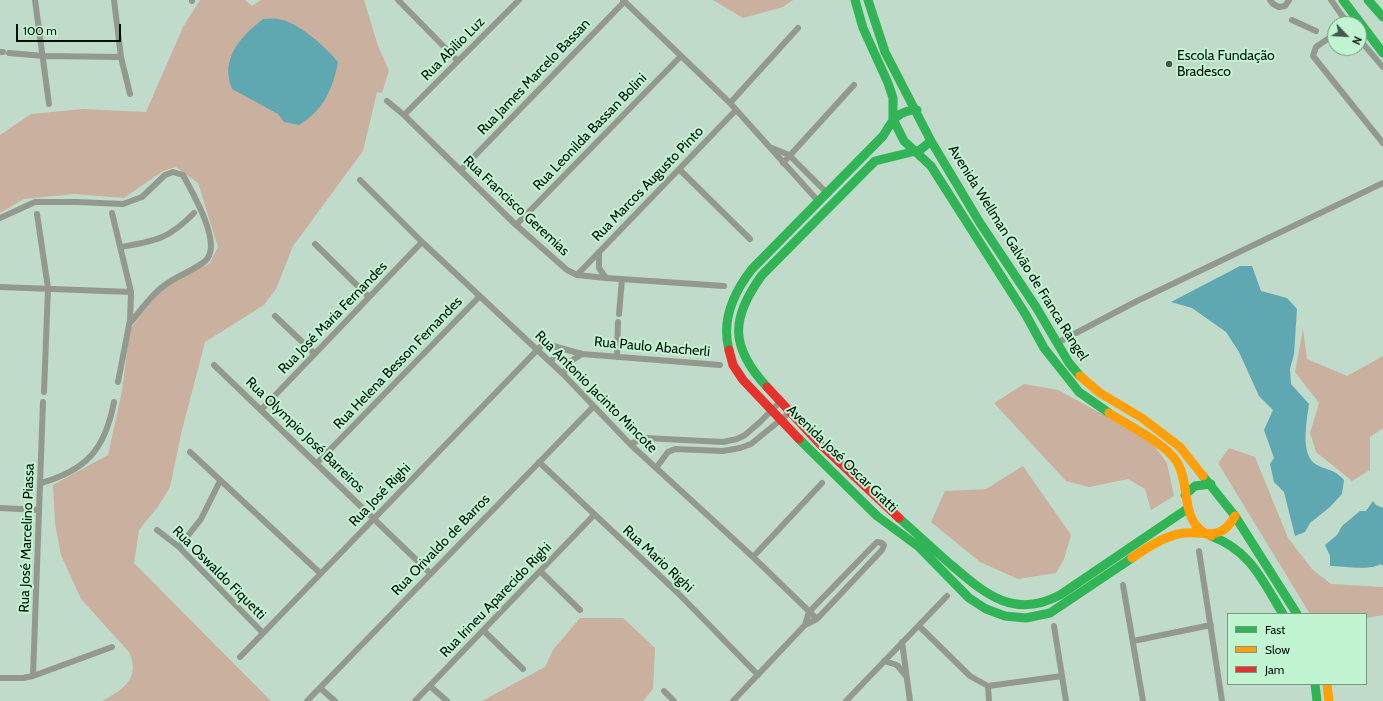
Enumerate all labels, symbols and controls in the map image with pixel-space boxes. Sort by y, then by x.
street label: Rua Abilio Luz [418,14,488,84]
street label: Rua James Marcelo Bassan [474,15,594,139]
scale bar [18,16,123,42]
north arrow [1327,16,1367,56]
text: 100 m [23,23,57,38]
text: N [1349,34,1365,47]
place label: Escola Fundação Bradesco [1177,48,1275,80]
marker: Escola Fundação Bradesco [1164,59,1174,69]
street label: Rua Leonilda Bassan Bolini [530,70,650,194]
street label: Rua Marcos Augusto Pinto [589,123,707,245]
street label: Avenida Wellman Galvão de Franca Rangel [944,142,1092,364]
street label: Rua Francisco Geremias [459,152,573,260]
street label: Rua José Maria Fernandes [275,258,391,378]
street label: Rua Helena Besson Fernandes [330,293,466,433]
street label: Rua Antonio Jacinto Mincote [531,327,661,457]
street label: Rua Paulo Abacherli [593,334,711,360]
street label: Rua Olympio José Barreiros [242,374,368,496]
street label: Avenida José Oscar Gratti [783,402,901,516]
street label: Rua José Righi [346,460,414,530]
street label: Rua José Marcelino Piassa [16,463,38,613]
street label: Rua Orivaldo de Barros [388,491,494,599]
street label: Rua Mario Righi [619,522,697,596]
street label: Rua Oswaldo Fiquetti [169,523,269,623]
street label: Rua Irineu Aparecido Righi [437,539,555,661]
legend [1227,613,1367,685]
text: Fast [1265,622,1285,637]
text: Slow [1265,642,1290,657]
text: Jam [1265,662,1284,677]

